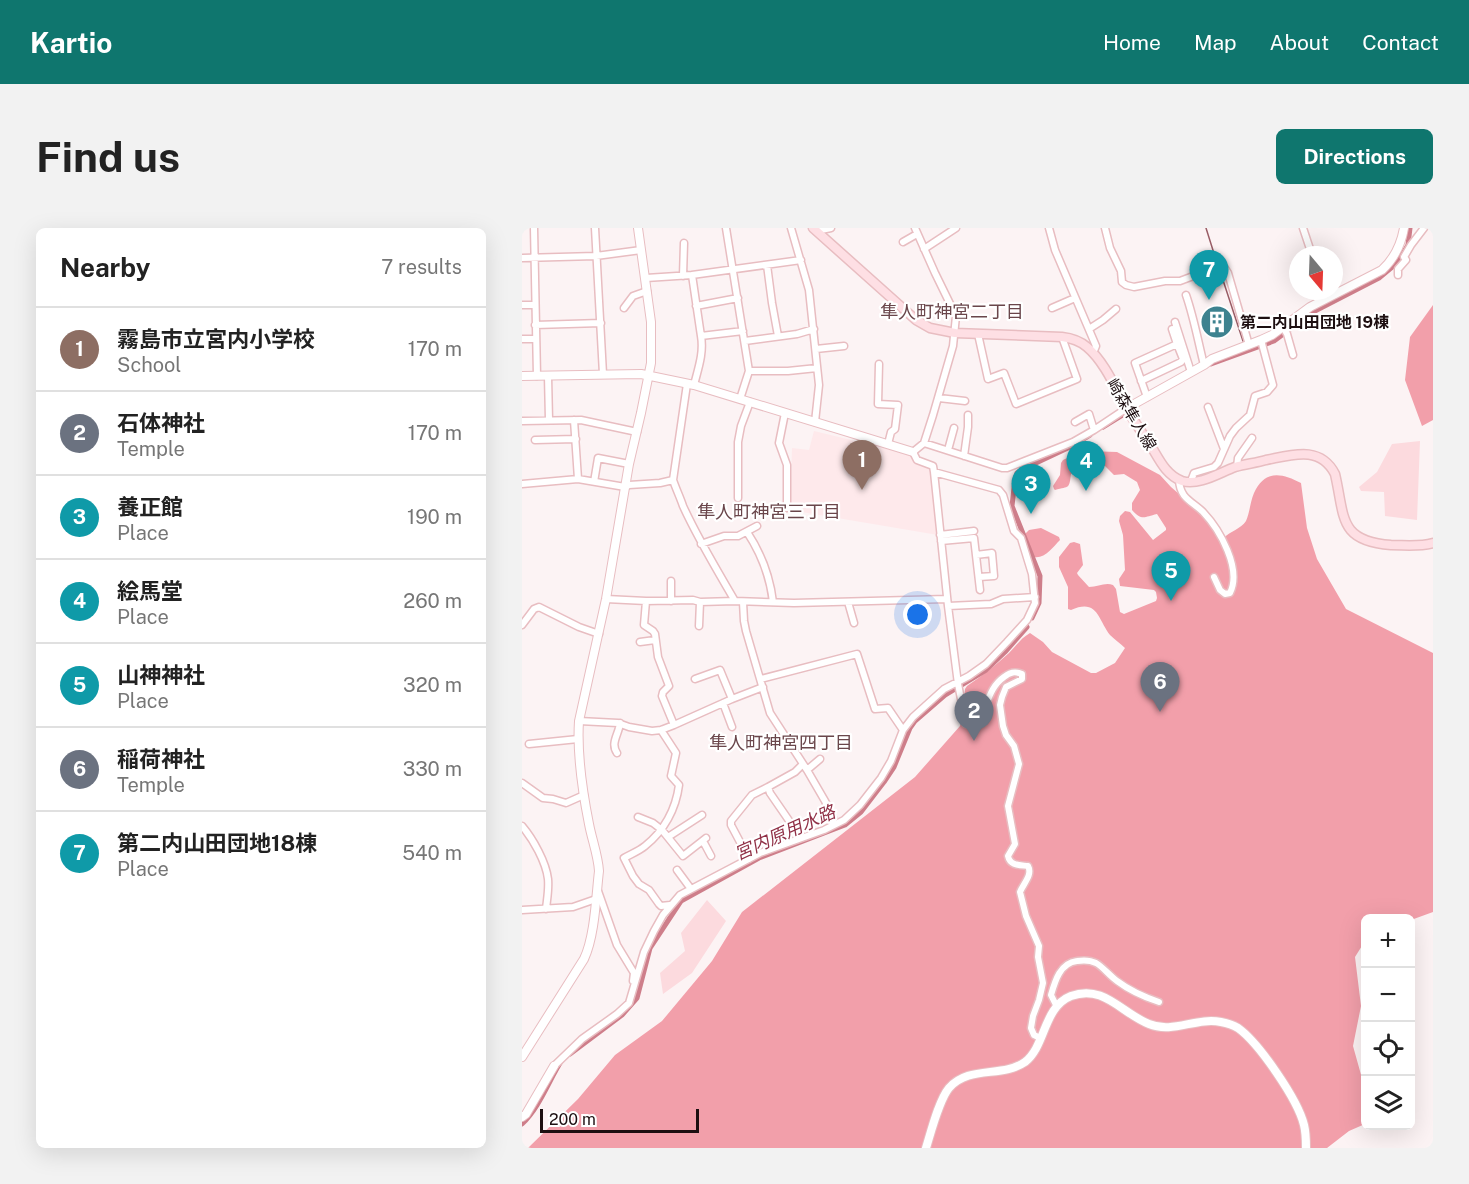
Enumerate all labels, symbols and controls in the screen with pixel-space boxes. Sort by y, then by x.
text: Kartio [30,26,112,59]
text: Home [1103,30,1161,55]
text: Map [1194,30,1237,55]
text: About [1270,30,1329,55]
text: Contact [1362,30,1439,55]
button: Directions [1276,129,1433,184]
text: Find us [36,132,180,181]
north arrow [1289,246,1343,300]
pin: 7 [1190,250,1228,300]
text: Nearby [60,252,150,283]
text: 7 results [381,255,462,279]
district label: 隼人町神宮二丁目 [880,301,1024,322]
building icon: 第二内山田団地 19棟 [1199,304,1235,340]
place label: 第二内山田団地 19棟 [1240,313,1389,332]
text: 霧島市立宮内小学校 [117,326,315,352]
text: 1 [75,337,84,361]
text: 170 m [408,337,462,361]
text: School [117,353,181,377]
street label: 崎森隼人線 [1103,375,1160,453]
text: 石体神社 [117,410,205,436]
text: 2 [73,421,86,445]
text: 170 m [408,421,462,445]
text: Temple [117,437,185,461]
pin: 1 [842,440,882,490]
pin: 4 [1066,442,1106,491]
pin: 3 [1012,464,1050,514]
text: 養正館 [117,494,183,520]
district label: 隼人町神宮三丁目 [697,501,841,522]
text: 3 [73,505,86,529]
text: 190 m [407,505,462,529]
text: Place [117,521,169,545]
pin: 5 [1152,552,1190,601]
text: 絵馬堂 [117,578,183,604]
text: 4 [73,589,86,613]
text: 260 m [403,589,462,613]
your location [903,600,932,629]
text: Place [117,605,169,629]
text: 山神神社 [117,662,205,688]
pin: 6 [1140,662,1180,712]
text: 5 [73,673,86,697]
text: 320 m [403,673,462,697]
text: Place [117,689,169,713]
pin: 2 [954,692,994,741]
district label: 隼人町神宮四丁目 [709,732,853,753]
text: 稲荷神社 [117,746,205,772]
text: 6 [73,757,86,781]
text: 330 m [403,757,462,781]
text: Temple [117,773,185,797]
water label: 宮内原用水路 [731,800,840,864]
text: 第二内山田団地18棟 [117,830,317,856]
text: 7 [73,841,86,865]
text: 540 m [402,841,462,865]
text: Place [117,857,169,881]
map controls [1361,914,1415,1130]
button: + [1361,914,1415,968]
button: − [1361,968,1415,1022]
button: locate [1361,1022,1415,1076]
button: layers [1361,1076,1415,1130]
scale bar [540,1106,699,1134]
text: 200 m [549,1110,596,1129]

